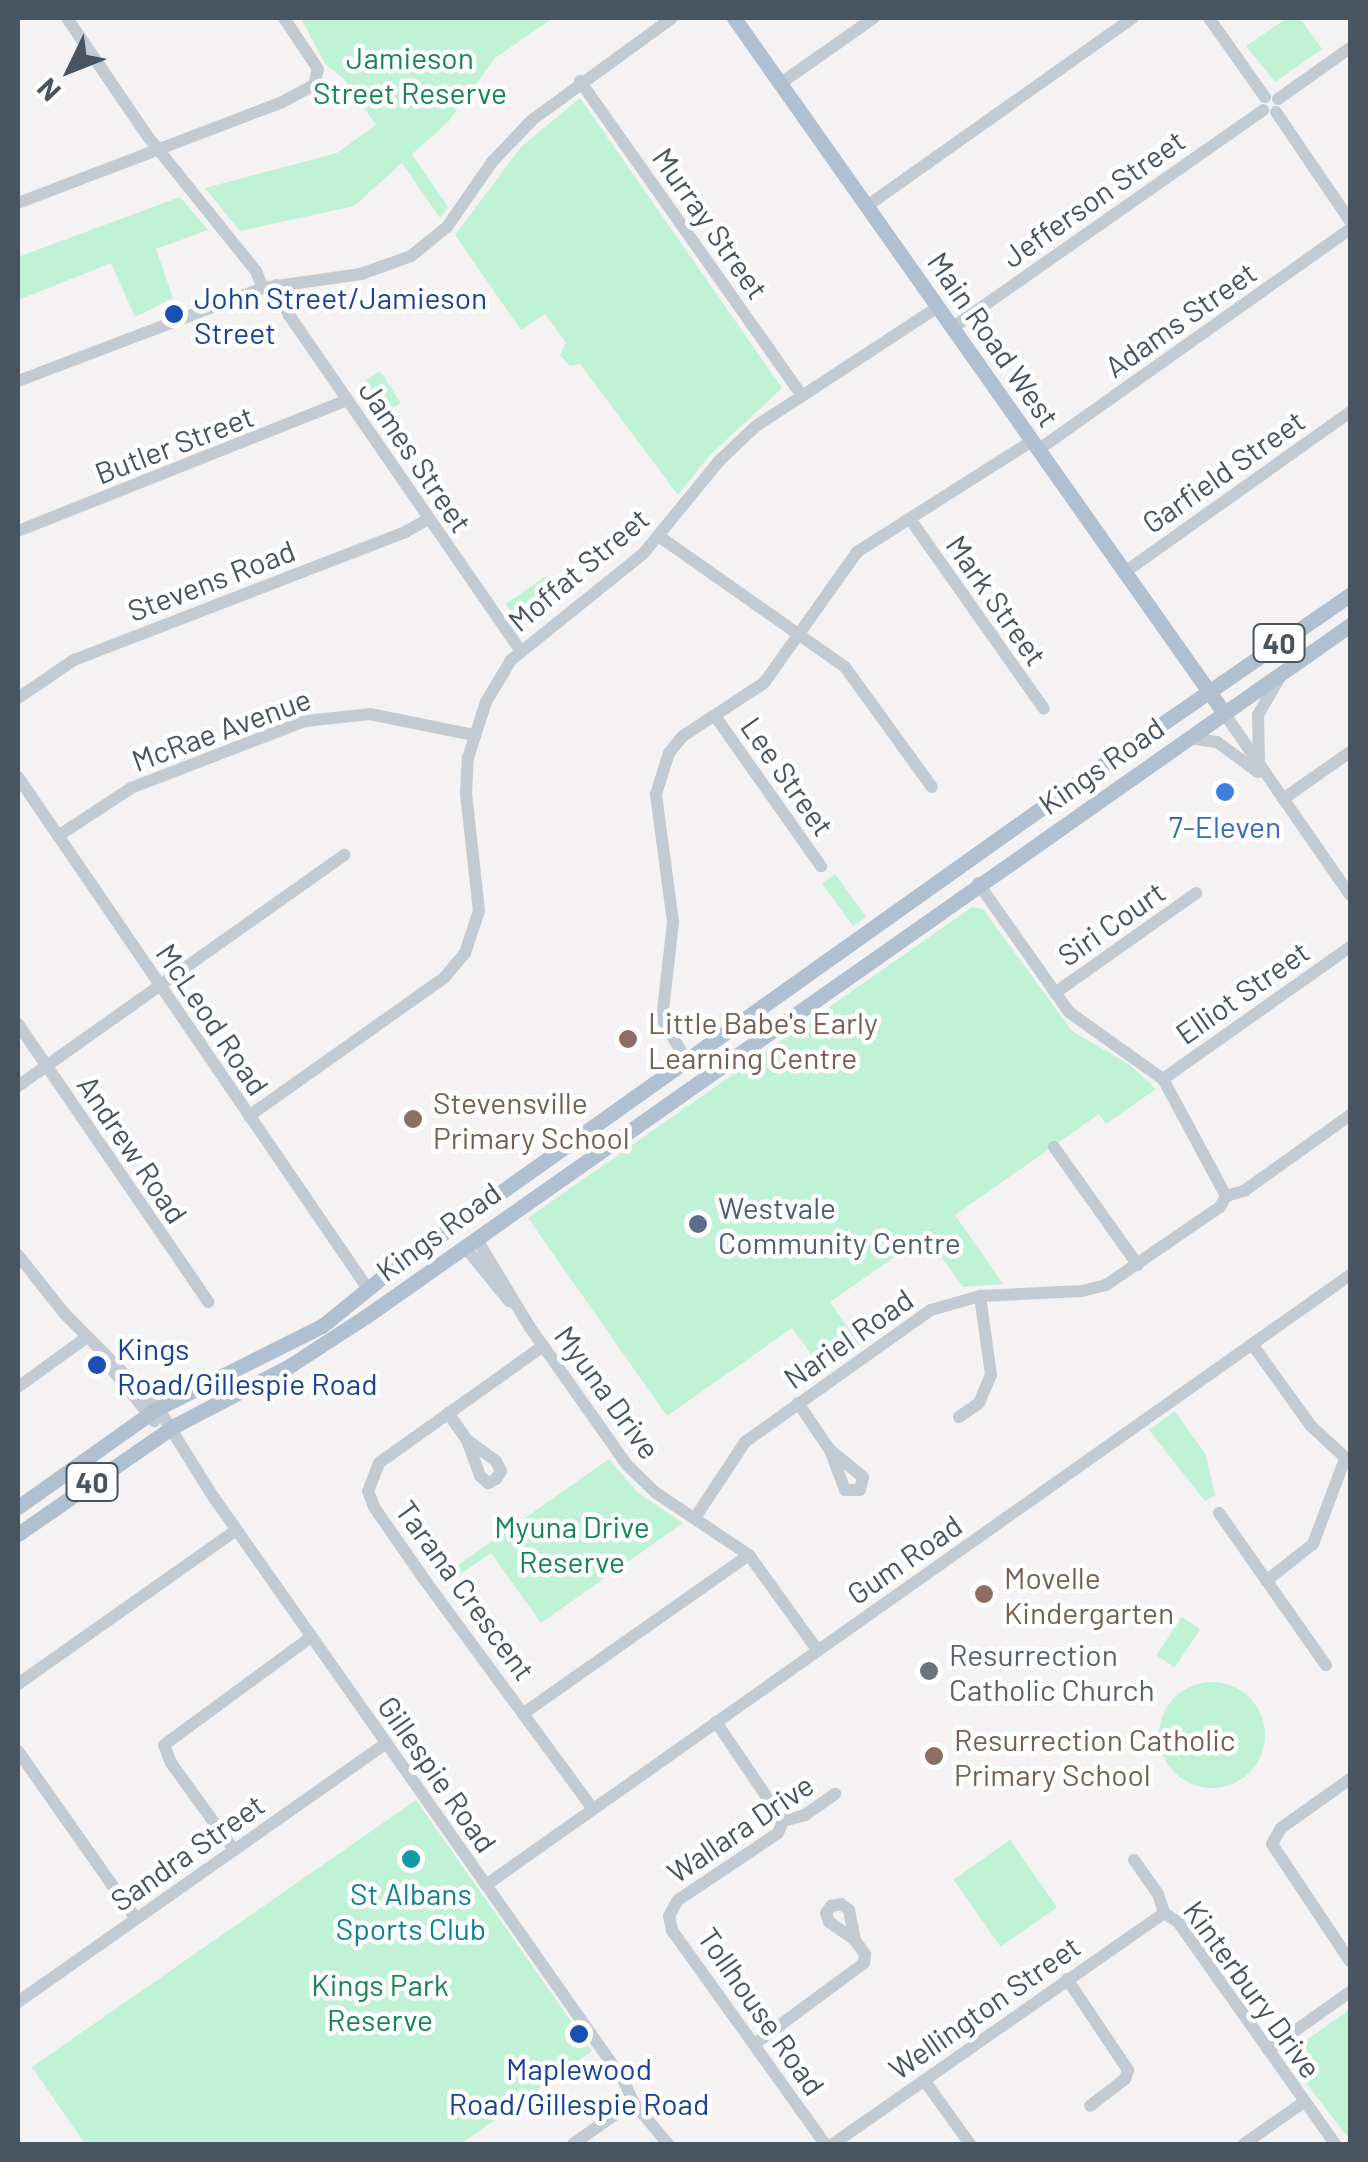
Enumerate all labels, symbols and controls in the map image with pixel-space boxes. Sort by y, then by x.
north arrow [20,20,120,120]
park label: Jamieson Street Reserve [313,39,507,110]
text: N [29,72,67,109]
street label: Jefferson Street [995,122,1191,274]
street label: Murray Street [646,141,776,305]
street label: Main Road West [921,245,1067,433]
street label: Adams Street [1097,254,1263,384]
place label: John Street/Jamieson Street [194,279,487,350]
marker: John Street/Jamieson Street [163,303,185,325]
street label: James Street [352,373,480,539]
street label: Butler Street [90,397,258,491]
street label: Garfield Street [1135,402,1311,540]
street label: Moffat Street [500,500,656,638]
street label: Mark Street [939,528,1055,672]
street label: Stevens Road [122,532,300,628]
road number: 40 [1252,620,1306,666]
street label: McRae Avenue [126,680,316,778]
street label: Kings Road [1031,709,1171,821]
street label: Lee Street [734,710,842,842]
marker: 7-Eleven [1214,781,1236,803]
place label: 7-Eleven [1169,808,1281,844]
street label: Siri Court [1050,873,1172,973]
street label: Elliot Street [1168,933,1316,1051]
street label: McLeod Road [149,936,277,1102]
place label: Little Babe's Early Learning Centre [648,1004,878,1074]
marker: Little Babe's Early Learning Centre [617,1028,639,1050]
street label: Andrew Road [70,1068,196,1230]
place label: Stevensville Primary School [433,1084,630,1154]
marker: Stevensville Primary School [402,1108,424,1130]
street label: Kings Road [369,1174,507,1288]
place label: Westvale Community Centre [718,1189,961,1260]
marker: Westvale Community Centre [687,1213,709,1235]
street label: Nariel Road [776,1280,920,1396]
street label: Myuna Drive [548,1318,668,1466]
place label: Kings Road/Gillespie Road [117,1330,378,1400]
marker: Kings Road/Gillespie Road [86,1354,108,1376]
road number: 40 [64,1459,120,1505]
street label: Tarana Crescent [389,1493,543,1687]
street label: Gum Road [840,1507,968,1611]
park label: Myuna Drive Reserve [494,1508,650,1578]
place label: Movelle Kindergarten [1004,1559,1174,1630]
marker: Movelle Kindergarten [973,1583,995,1605]
place label: Resurrection Catholic Church [949,1636,1155,1706]
marker: Resurrection Catholic Church [918,1660,940,1682]
street label: Gillespie Road [371,1689,505,1859]
place label: Resurrection Catholic Primary School [954,1721,1235,1792]
marker: Resurrection Catholic Primary School [923,1745,945,1767]
street label: Wallara Drive [660,1766,820,1890]
street label: Sandra Street [103,1786,271,1918]
marker: St Albans Sports Club [400,1848,422,1870]
place label: St Albans Sports Club [336,1875,486,1946]
street label: Kinterbury Drive [1177,1893,1329,2085]
street label: Tollhouse Road [691,1920,833,2102]
street label: Wellington Street [881,1928,1087,2086]
park label: Kings Park Reserve [311,1966,449,2036]
marker: Maplewood Road/Gillespie Road [568,2023,590,2045]
place label: Maplewood Road/Gillespie Road [449,2050,709,2120]

